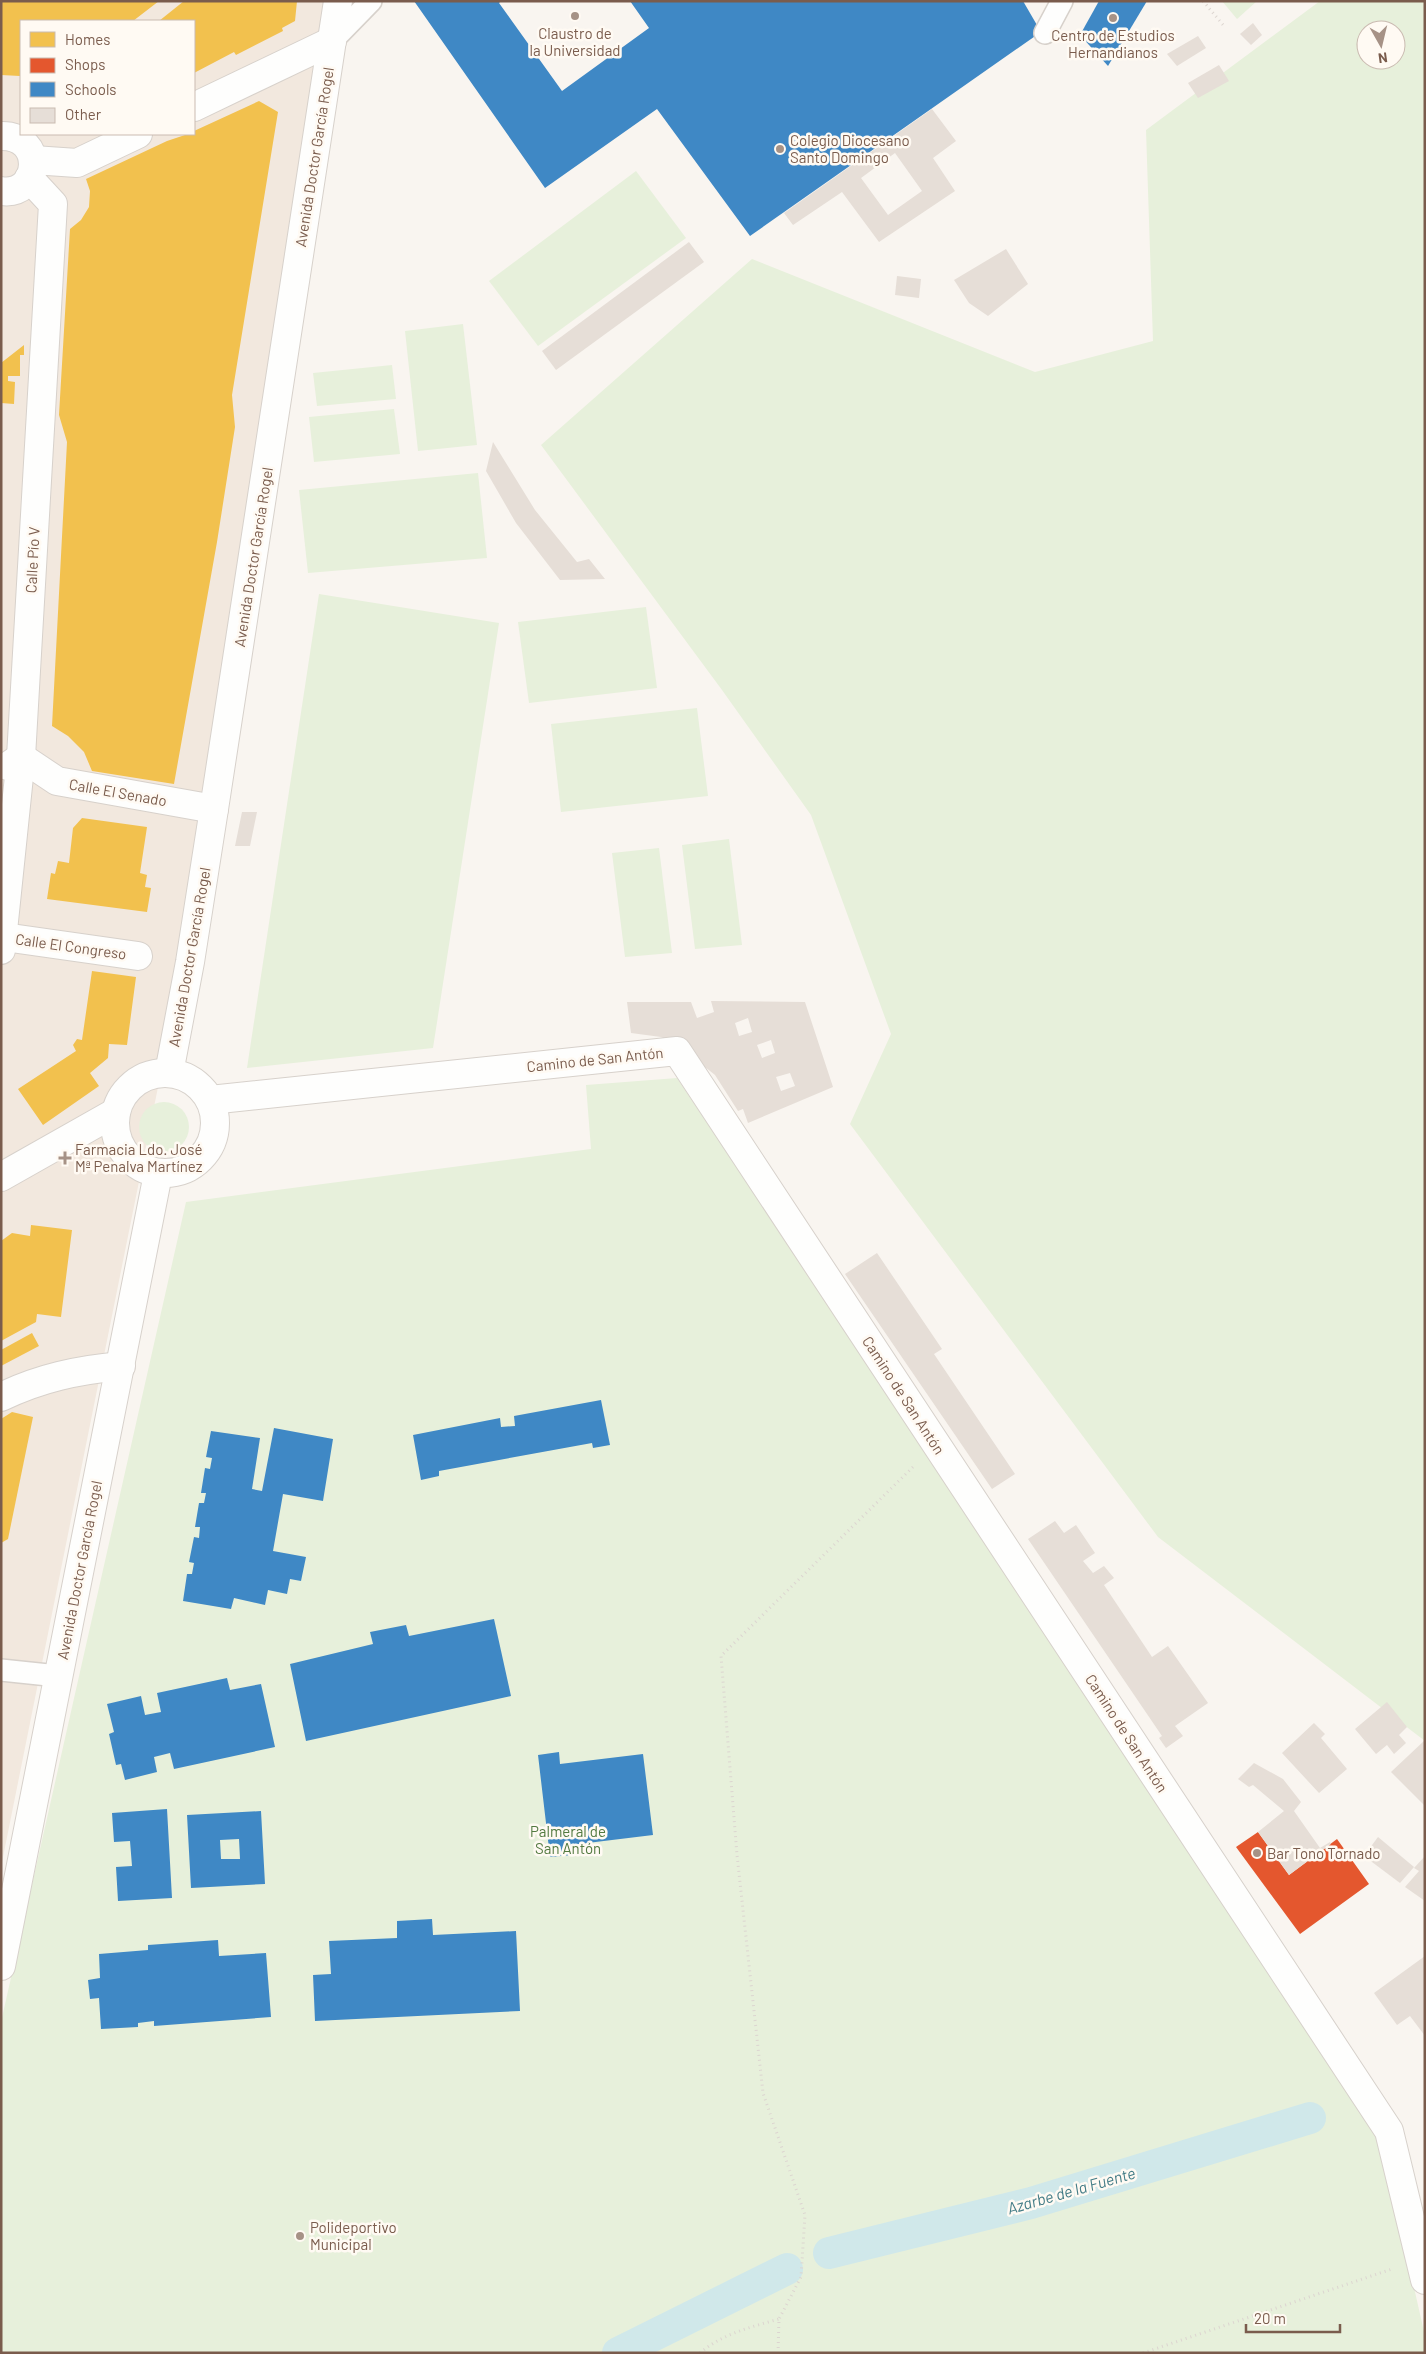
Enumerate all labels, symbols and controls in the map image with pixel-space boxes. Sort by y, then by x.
marker: Claustro de la Universidad [569,10,581,22]
marker: Centro de Estudios Hernandianos [1107,12,1119,24]
legend [20,20,195,135]
north arrow [1356,20,1406,70]
place label: Claustro de la Universidad [529,24,621,59]
place label: Centro de Estudios Hernandianos [1051,26,1175,61]
text: Homes [65,30,110,48]
text: N [1377,49,1389,67]
text: Shops [65,55,105,73]
street label: Avenida Doctor García Rogel [291,66,337,248]
text: Schools [65,80,117,98]
text: Other [65,105,102,123]
place label: Colegio Diocesano Santo Domingo [790,131,910,166]
marker: Colegio Diocesano Santo Domingo [774,143,786,155]
street label: Avenida Doctor García Rogel [230,466,276,648]
street label: Calle Pío V [21,526,43,594]
street label: Calle El Senado [68,775,168,809]
street label: Avenida Doctor García Rogel [164,866,214,1048]
street label: Calle El Congreso [14,929,128,963]
street label: Camino de San Antón [526,1043,664,1075]
place label: Farmacia Ldo. José Mª Penalva Martínez [75,1140,203,1175]
marker: Farmacia Ldo. José Mª Penalva Martínez [59,1152,71,1164]
street label: Camino de San Antón [859,1333,949,1457]
street label: Avenida Doctor García Rogel [53,1479,105,1661]
street label: Camino de San Antón [1082,1671,1172,1795]
park label: Palmeral de San Antón [530,1822,606,1857]
place label: Bar Tono Tornado [1267,1844,1381,1862]
marker: Bar Tono Tornado [1251,1847,1263,1859]
water label: Azarbe de la Fuente [1005,2163,1137,2217]
place label: Polideportivo Municipal [310,2218,397,2253]
marker: Polideportivo Municipal [294,2230,306,2242]
scale bar [1246,2302,1340,2334]
text: 20 m [1254,2309,1286,2327]

